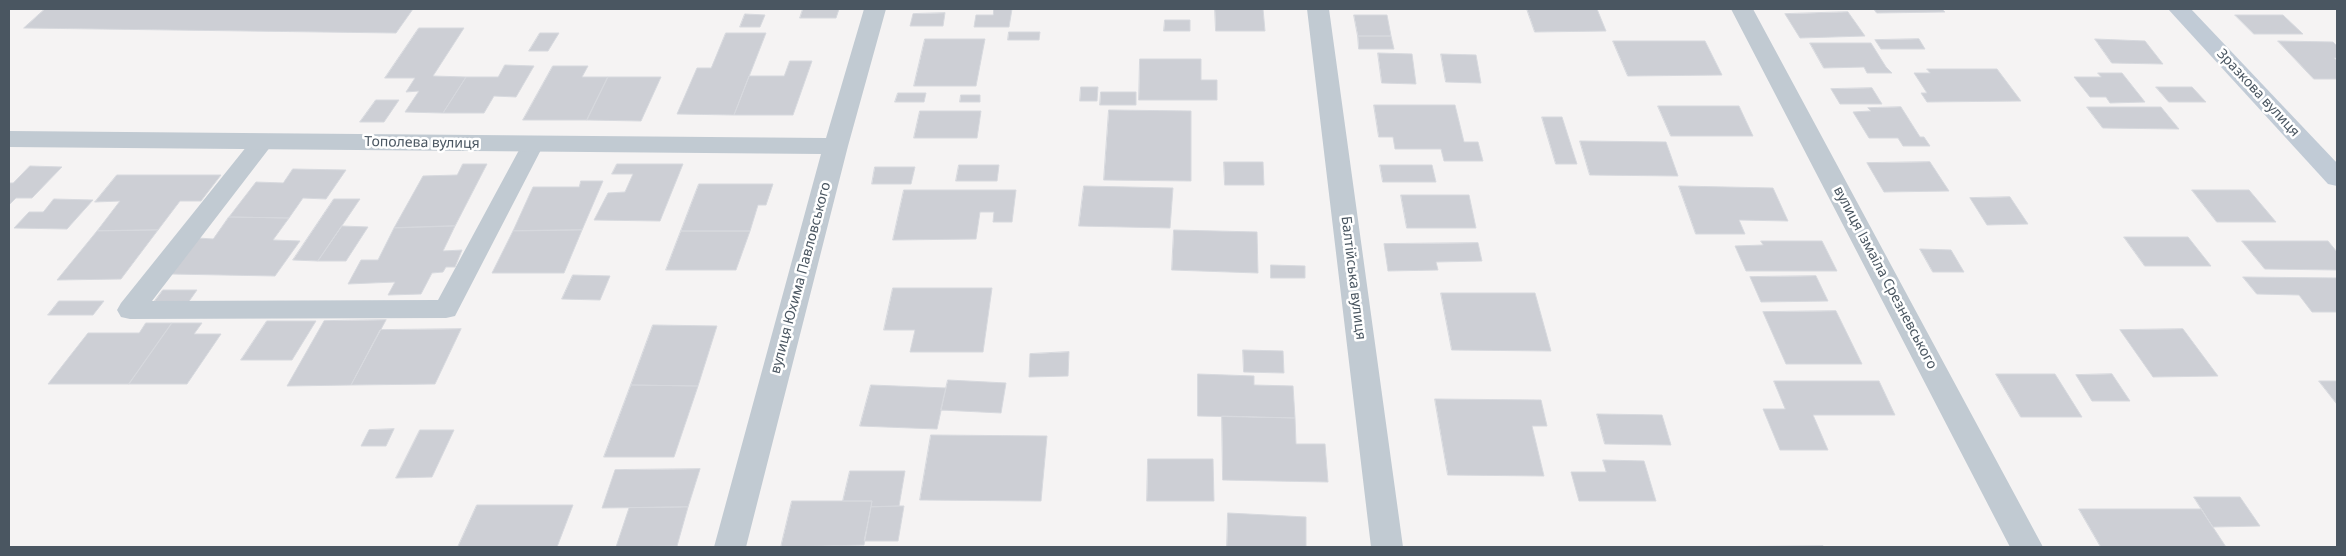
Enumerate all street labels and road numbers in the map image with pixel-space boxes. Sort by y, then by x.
street label: Зразкова вулиця [2213,46,2303,140]
street label: Тополева вулиця [364,134,480,152]
street label: вулиця Юхима Павловського [767,180,835,376]
street label: вулиця Ізмаїла Срезневського [1830,184,1940,372]
street label: Балтійська вулиця [1337,215,1369,341]

